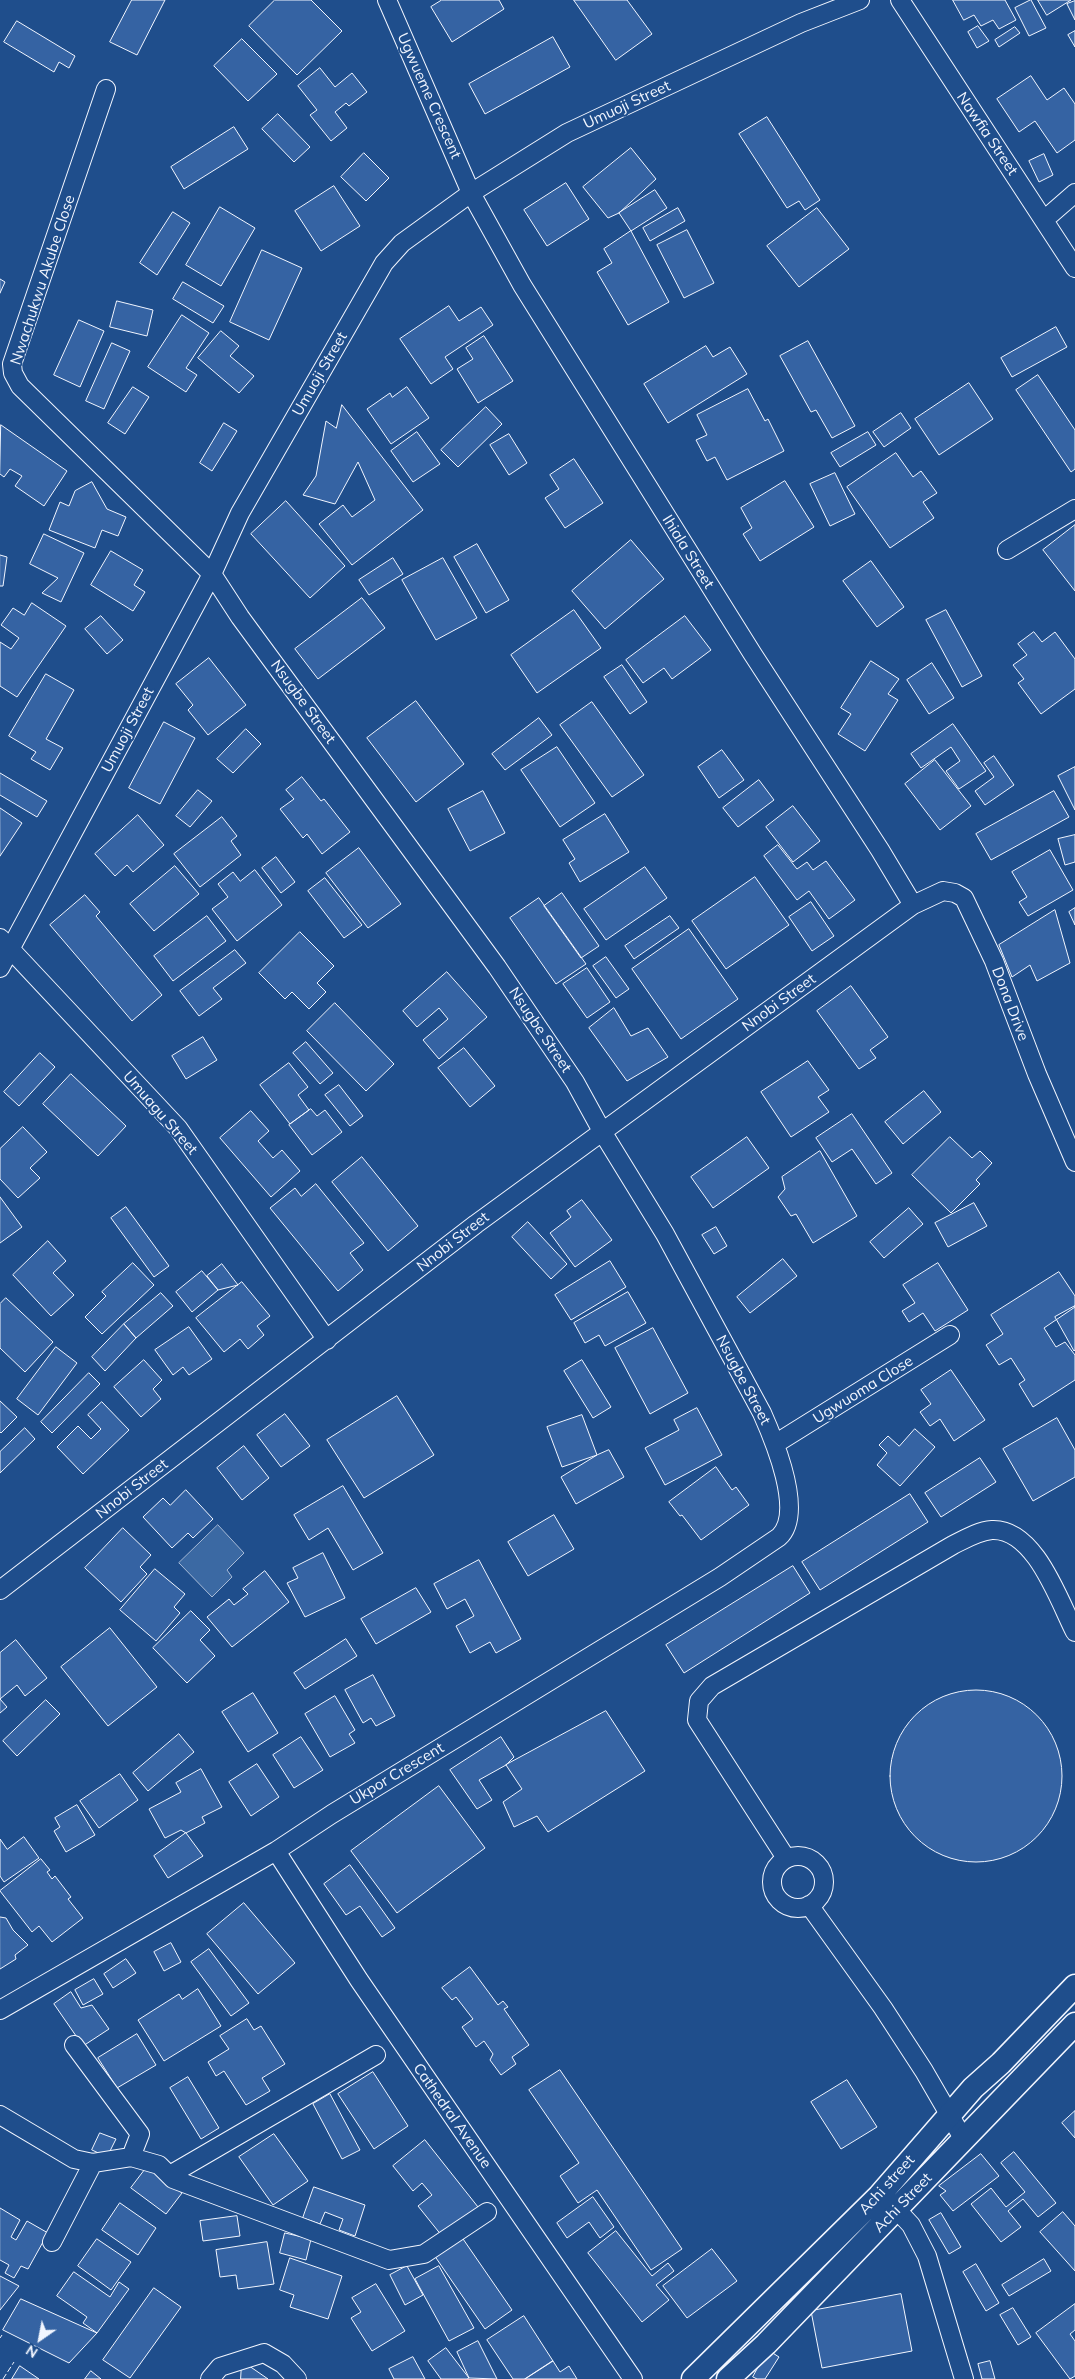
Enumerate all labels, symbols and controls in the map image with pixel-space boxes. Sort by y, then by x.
street label: Ugwueme Crescent [393,30,465,162]
street label: Umuoji Street [581,77,673,133]
street label: Nawfia Street [953,89,1021,179]
street label: Nwachukwu Akube Close [7,193,79,367]
street label: Umuoji Street [289,329,351,419]
street label: Ihiala Street [658,512,718,592]
street label: Nsugbe Street [267,657,339,747]
street label: Umuoji Street [98,684,158,776]
street label: Dona Drive [988,965,1032,1043]
street label: Nnobi Street [739,970,819,1036]
street label: Nsugbe Street [505,984,575,1076]
street label: Umuagu Street [119,1068,201,1158]
street label: Nnobi Street [413,1208,493,1276]
street label: Nsugbe Street [712,1332,774,1428]
street label: Ugwuoma Close [810,1352,916,1428]
street label: Nnobi Street [92,1455,172,1523]
street label: Ukpor Crescent [347,1739,447,1809]
street label: Cathedral Avenue [409,2060,495,2172]
street label: Achi street [855,2151,919,2219]
street label: Achi Street [870,2169,936,2237]
north arrow [15,2314,65,2364]
text: N [22,2341,41,2362]

